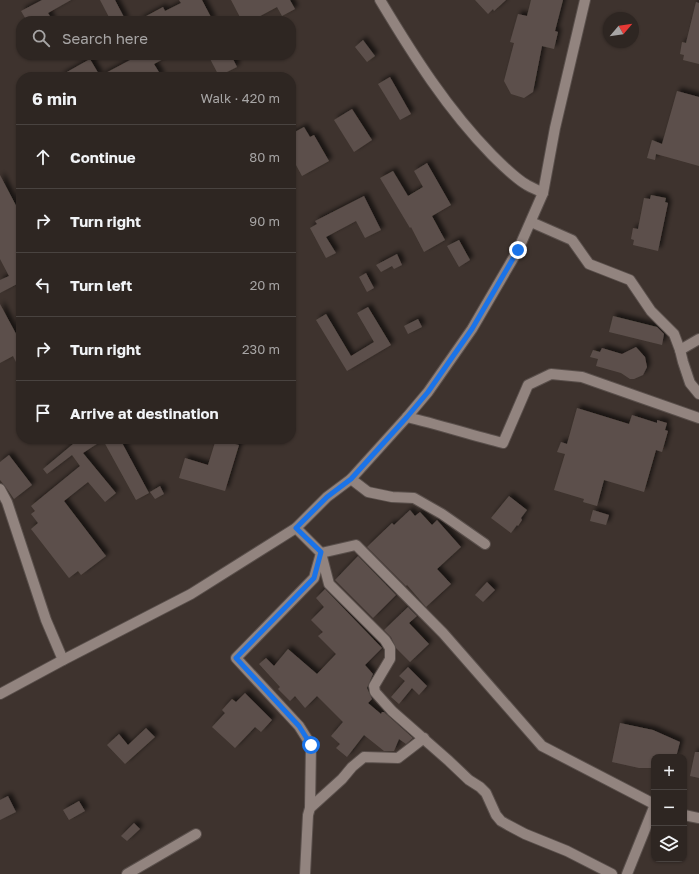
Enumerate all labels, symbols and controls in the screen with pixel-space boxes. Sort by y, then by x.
north arrow [603,12,639,48]
search box [16,16,296,60]
icon: search [30,27,52,49]
text: Search here [62,29,148,47]
text: 6 min [32,88,77,109]
text: Walk · 420 m [201,90,280,106]
icon: ahead [32,146,54,168]
text: Continue [70,148,136,166]
text: 80 m [249,149,280,165]
icon: right [32,210,54,232]
text: Turn right [70,212,141,230]
text: 90 m [249,213,280,229]
route end [509,241,527,259]
icon: left [32,274,54,296]
text: Turn left [70,276,132,294]
text: 20 m [250,277,280,293]
icon: right [32,338,54,360]
text: Turn right [70,340,141,358]
text: 230 m [242,341,280,357]
icon: arrive [32,402,54,424]
text: Arrive at destination [70,404,219,422]
route start [302,736,320,754]
map controls [651,754,687,862]
button: + [651,754,687,790]
button: − [651,790,687,826]
button: layers [651,826,687,862]

